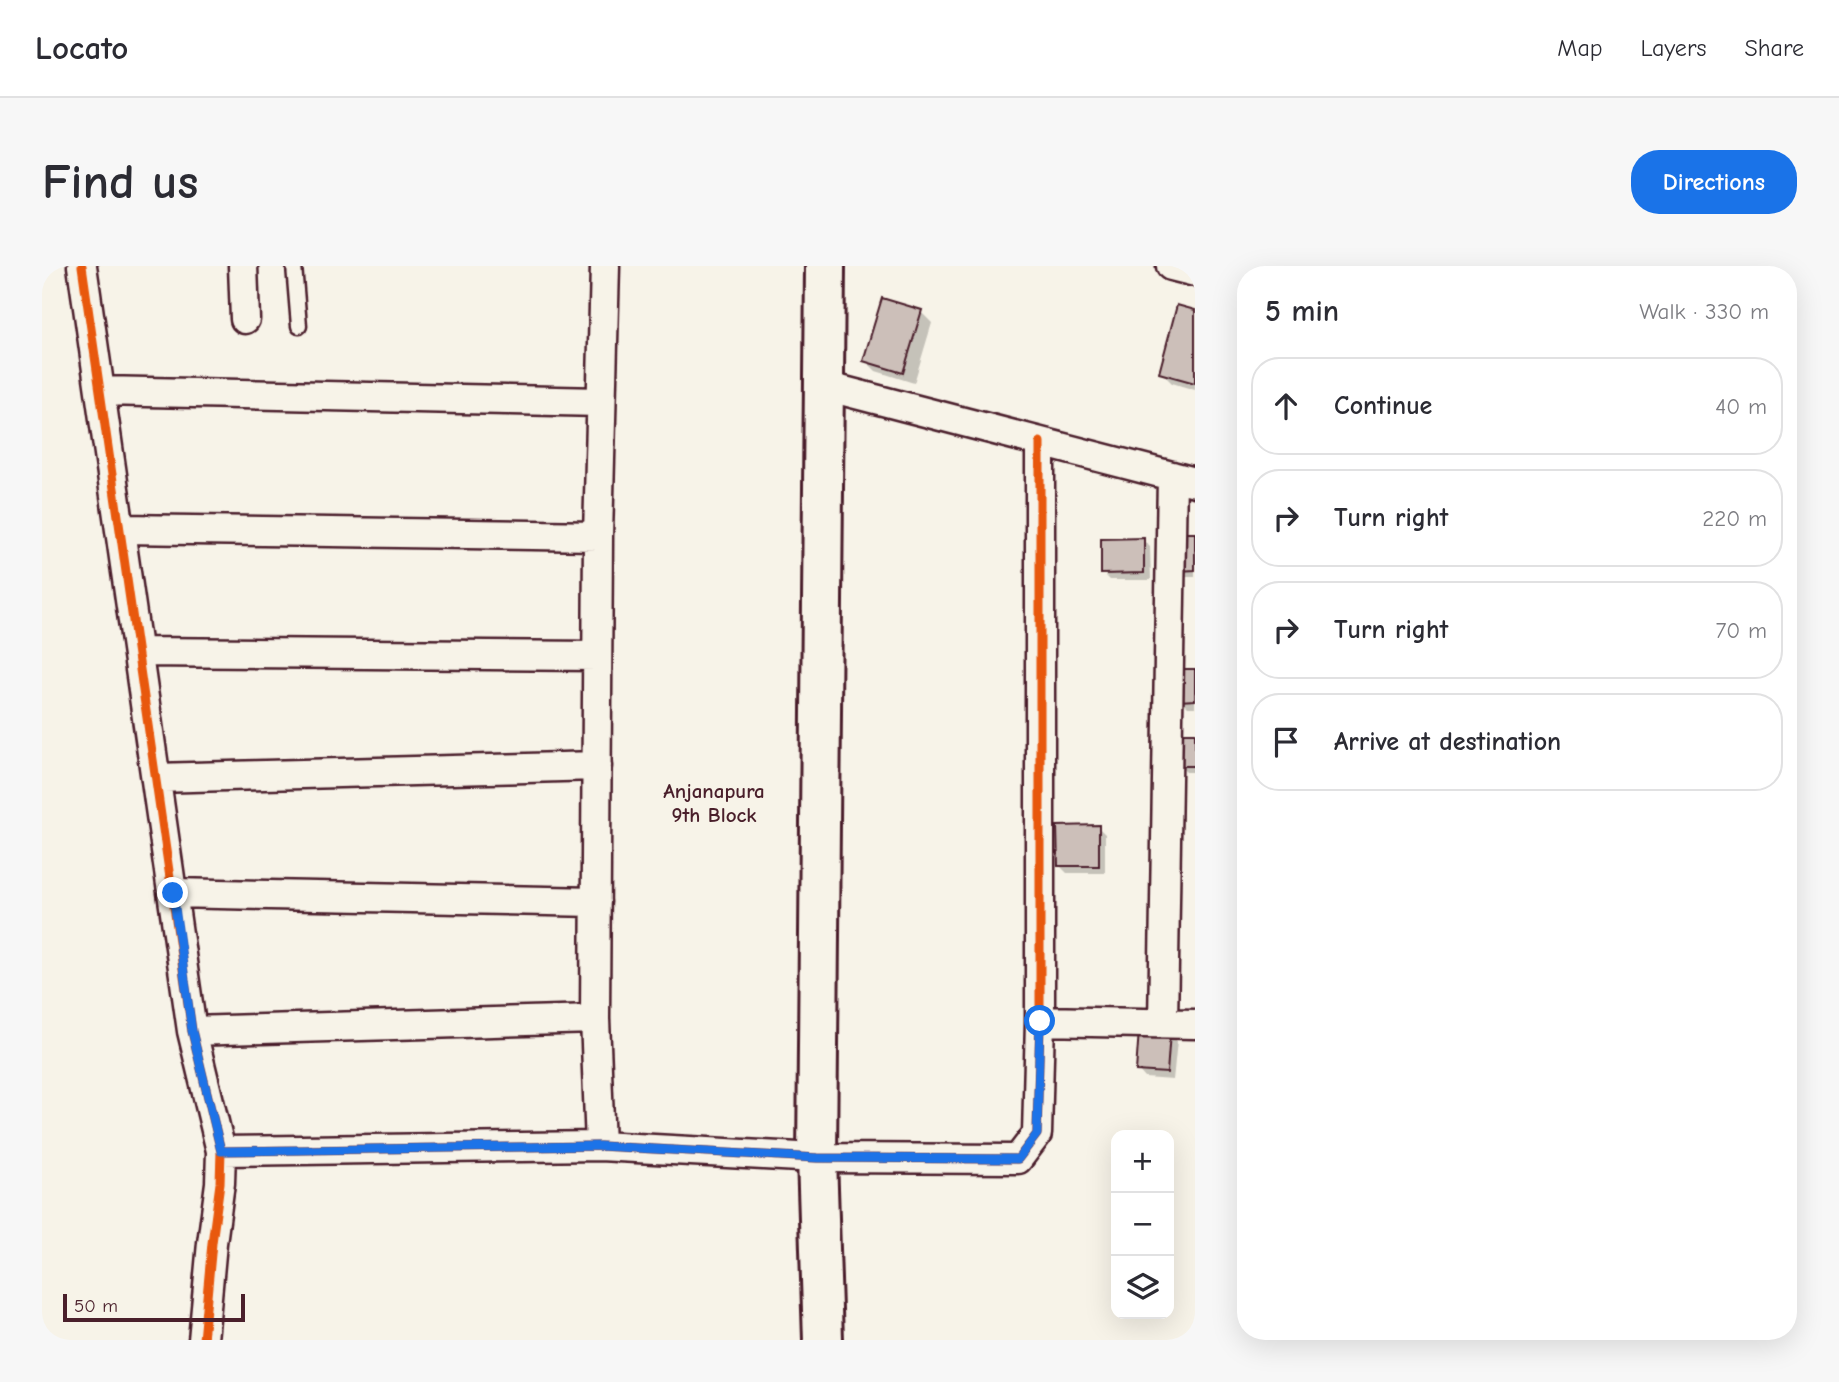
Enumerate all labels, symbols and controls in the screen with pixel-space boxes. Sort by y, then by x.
text: Locato [35,29,128,67]
text: Map [1557,34,1603,62]
text: Layers [1641,34,1706,62]
text: Share [1744,34,1804,62]
button: Directions [1631,150,1797,214]
text: Find us [42,154,198,210]
text: 5 min [1265,294,1339,329]
text: Walk · 330 m [1639,298,1769,325]
icon: ahead [1267,387,1305,425]
text: Continue [1334,391,1432,421]
text: 40 m [1715,393,1767,420]
icon: right [1267,499,1305,537]
text: Turn right [1334,503,1448,533]
text: 220 m [1702,505,1767,532]
icon: right [1267,611,1305,649]
text: Turn right [1334,615,1448,645]
text: 70 m [1715,617,1767,644]
icon: arrive [1267,723,1305,761]
text: Arrive at destination [1334,727,1561,757]
district label: Anjanapura 9th Block [663,779,765,827]
route end [157,877,188,908]
route start [1024,1005,1055,1036]
map controls [1111,1130,1174,1319]
button: + [1111,1130,1174,1193]
button: − [1111,1193,1174,1256]
button: layers [1111,1256,1174,1319]
scale bar [63,1291,245,1323]
text: 50 m [74,1295,118,1317]

